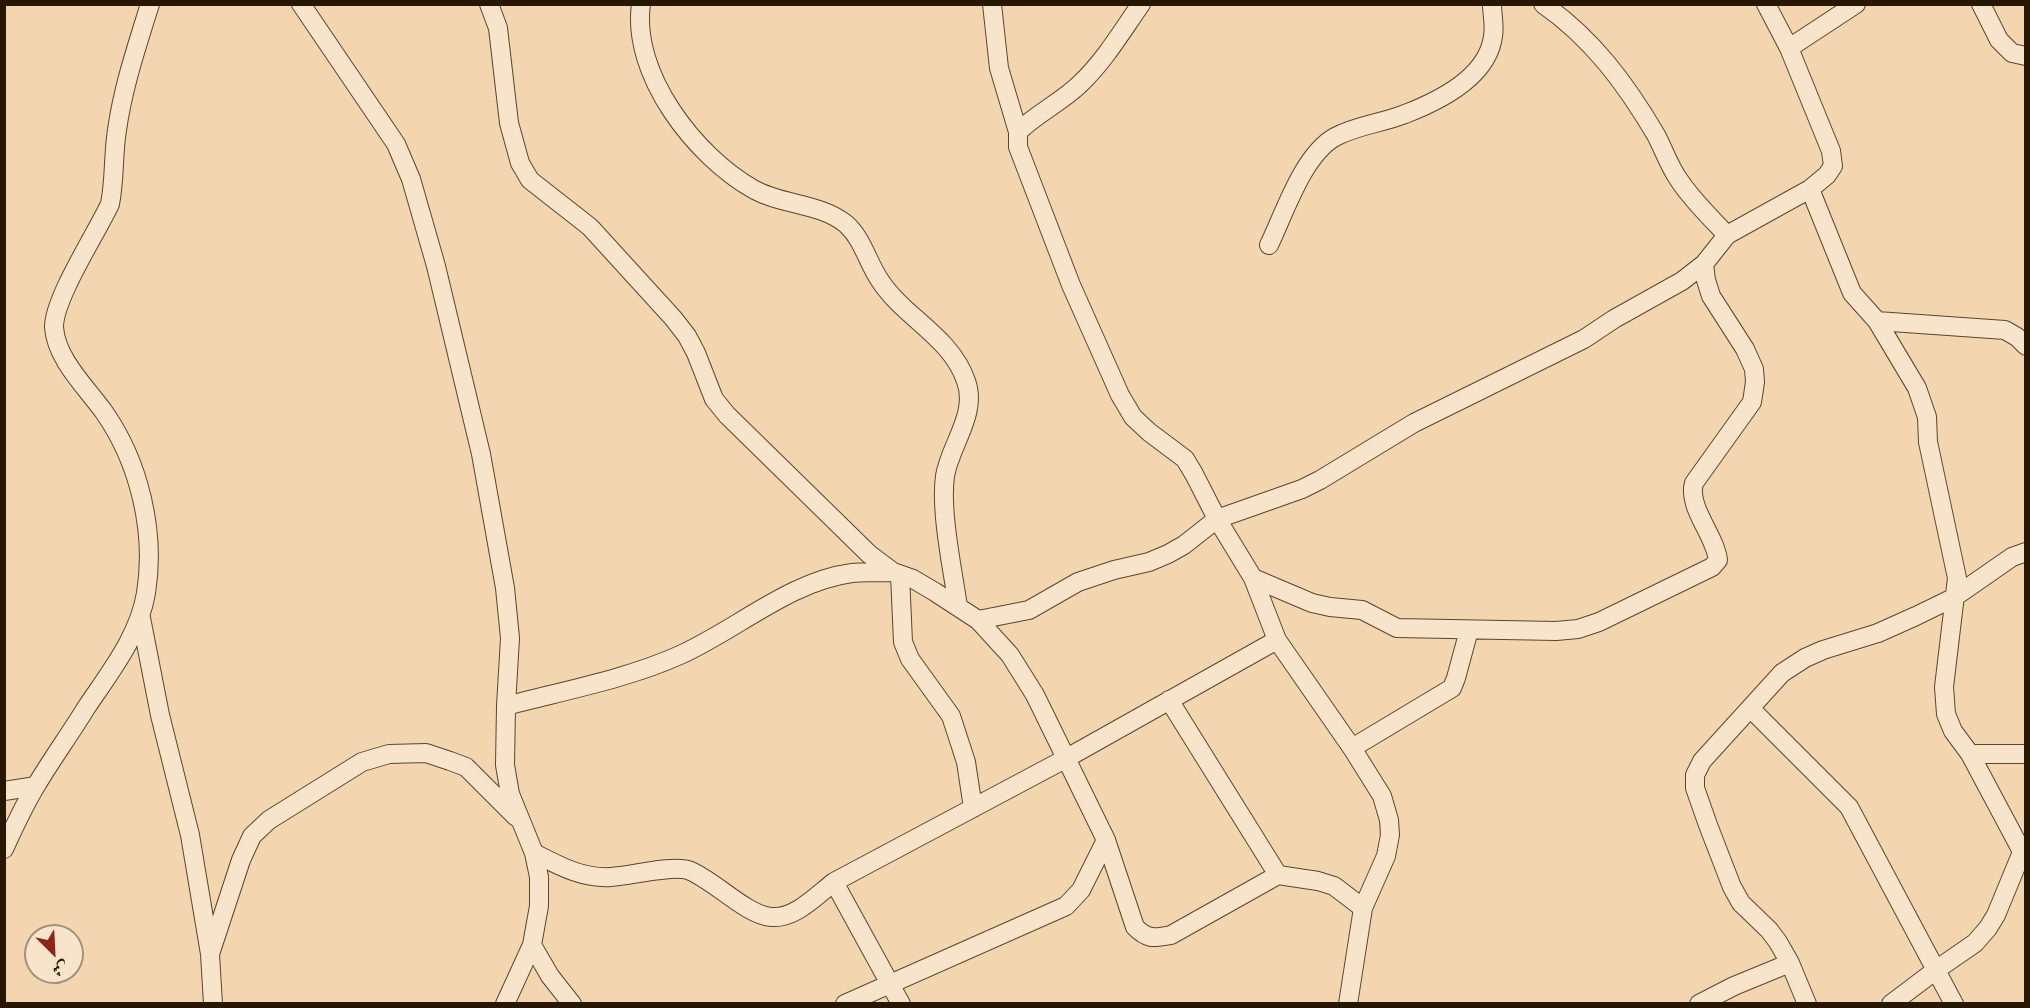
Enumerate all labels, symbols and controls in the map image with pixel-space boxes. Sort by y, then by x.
north arrow [24,924,84,984]
text: ش [49,955,72,982]

